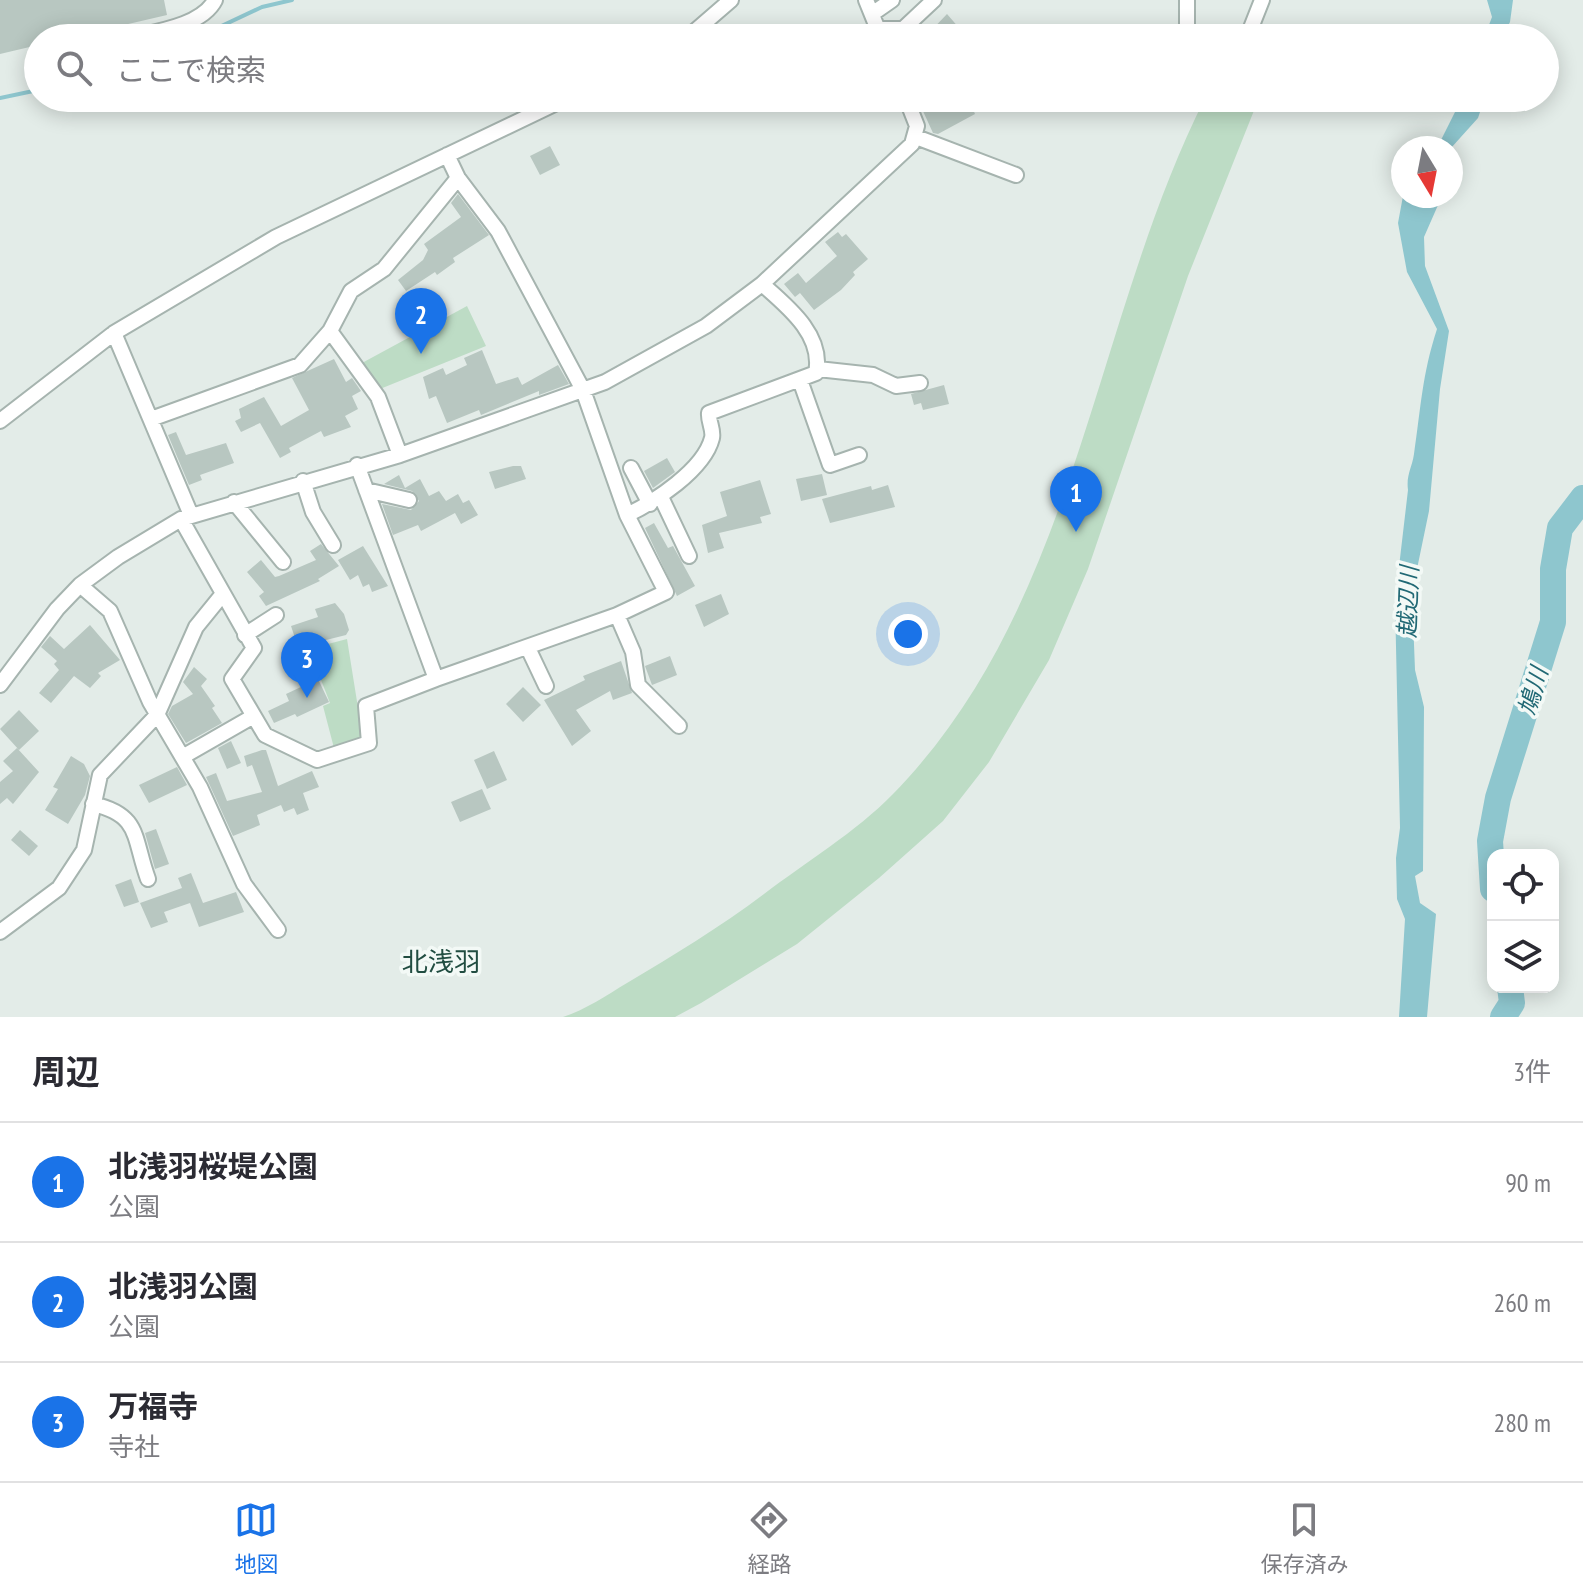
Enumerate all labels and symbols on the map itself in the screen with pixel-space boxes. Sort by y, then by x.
north arrow [1391,136,1463,208]
pin: 2 [395,288,447,354]
pin: 1 [1050,466,1102,532]
water label: 越辺川 [1391,562,1425,639]
your location [888,614,928,654]
pin: 3 [281,632,333,698]
water label: 鳩川 [1511,661,1555,718]
district label: 北浅羽 [402,945,480,978]

